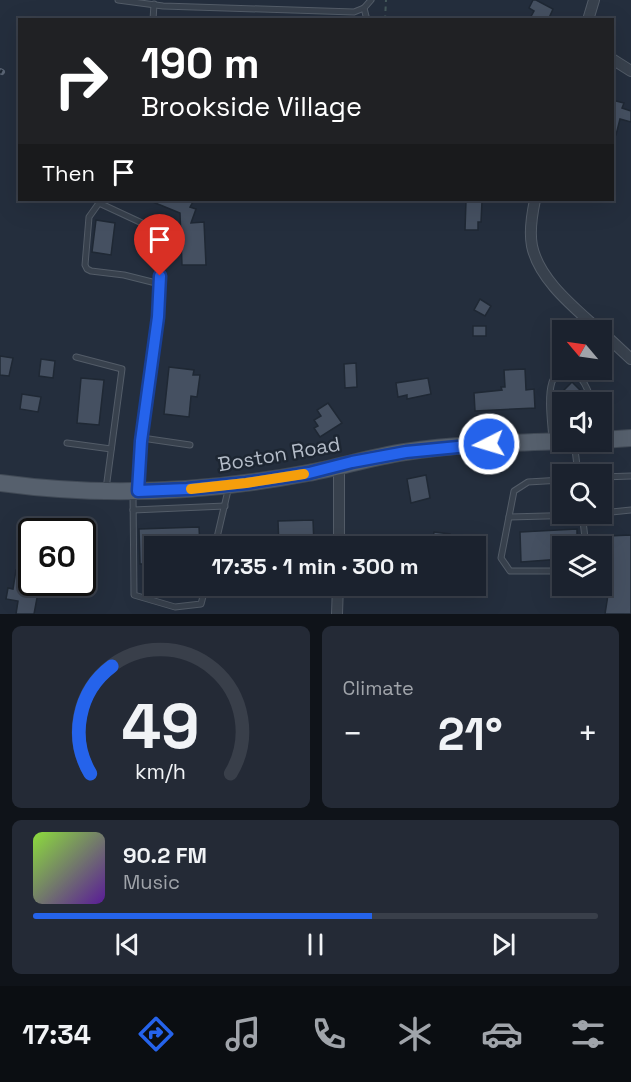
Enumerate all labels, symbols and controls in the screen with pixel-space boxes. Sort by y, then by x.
text: 190 m [141,37,260,90]
icon: right [42,42,120,120]
text: Brookside Village [141,89,362,124]
icon: arrive [107,156,140,189]
text: Then [42,159,95,187]
pin [134,214,185,276]
icon: arrive [143,223,176,256]
north arrow [552,320,612,380]
map controls [552,320,612,596]
button: sound [552,392,612,452]
position arrow [457,412,521,476]
street label: Boston Road [216,430,342,478]
button: search [552,464,612,524]
speed limit sign: 60 [18,518,96,596]
button: layers [552,536,612,596]
text: 17:35 · 1 min · 300 m [211,552,419,580]
text: Climate [343,675,414,701]
text: 49 [122,687,200,766]
text: 21° [438,706,503,763]
text: − [343,713,363,755]
text: + [578,713,598,755]
text: km/h [135,758,186,785]
text: 90.2 FM [123,841,207,869]
text: Music [123,869,180,895]
icon: previous [111,928,144,961]
icon: pause [299,928,332,961]
icon: next [487,928,520,961]
icon: directions [135,1013,177,1055]
icon: music [222,1013,264,1055]
icon: phone [308,1013,350,1055]
icon: climate [394,1013,436,1055]
icon: car [481,1013,523,1055]
icon: filters [567,1013,609,1055]
text: 17:34 [22,1017,91,1052]

